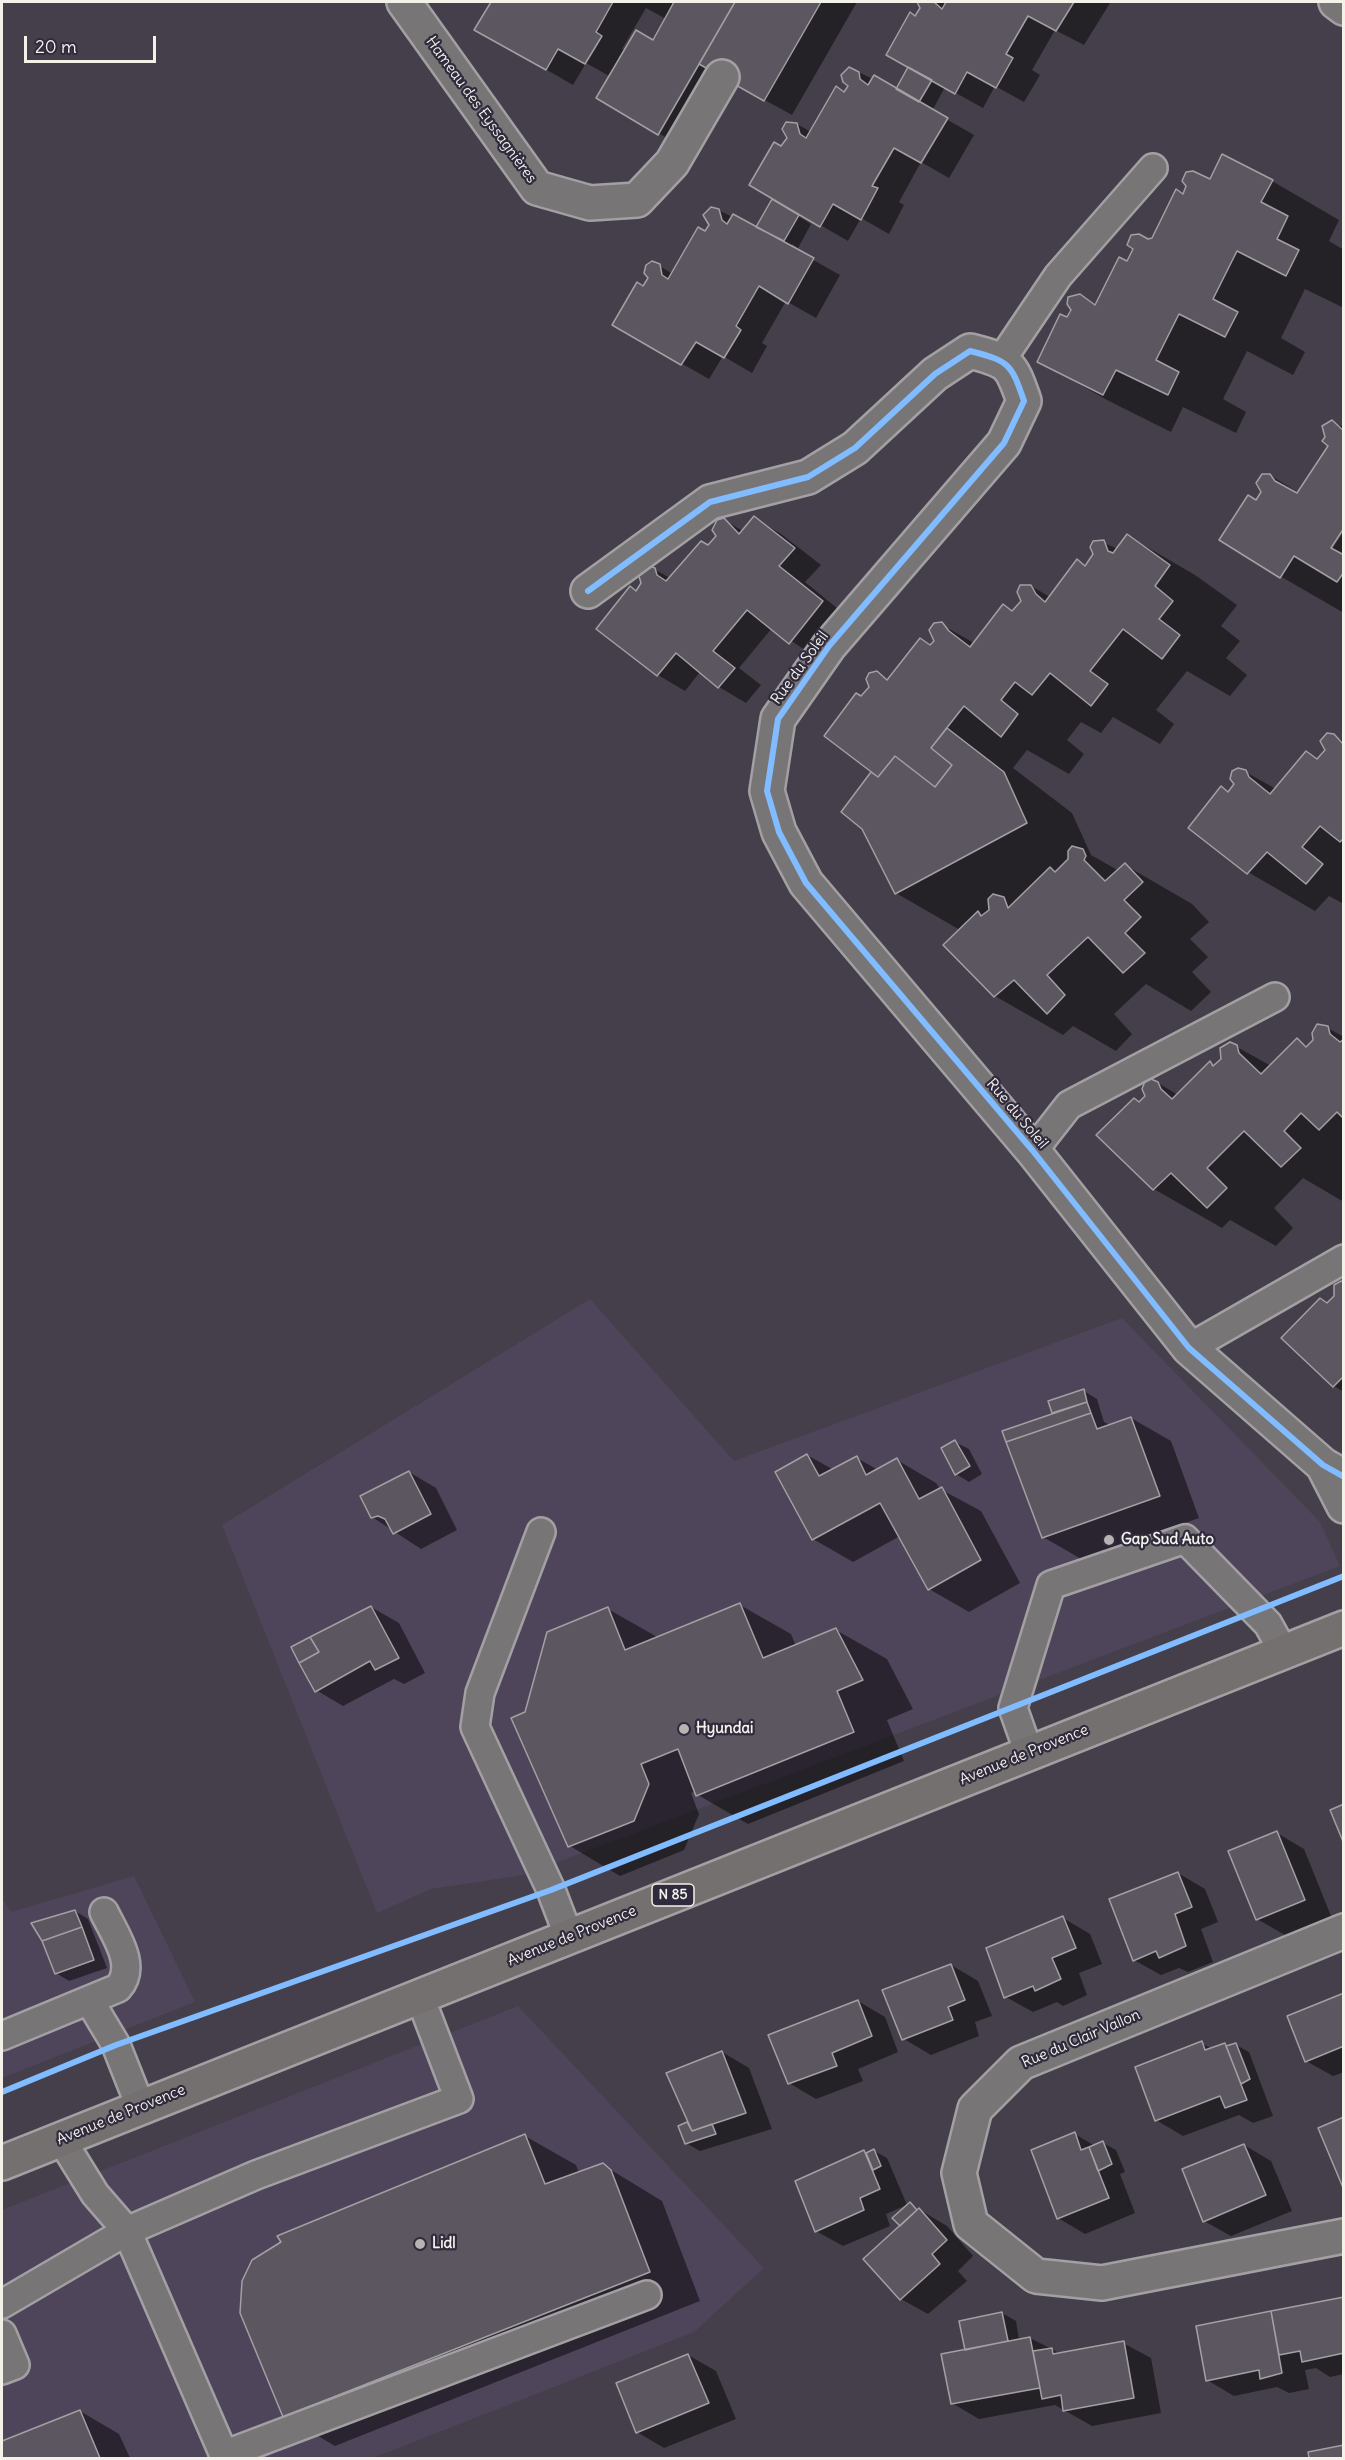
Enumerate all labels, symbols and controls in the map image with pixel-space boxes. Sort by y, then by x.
scale bar [27,24,159,62]
street label: Hameau des Eyssagnières [422,33,540,187]
text: 20 m [35,35,77,58]
street label: Rue du Soleil [767,628,833,708]
street label: Rue du Soleil [983,1075,1051,1153]
place label: Gap Sud Auto [1121,1531,1214,1549]
marker: Gap Sud Auto [1102,1533,1116,1547]
place label: Hyundai [696,1720,753,1738]
street label: Avenue de Provence [957,1721,1091,1789]
marker: Hyundai [677,1722,691,1736]
road number: N 85 [652,1884,694,1906]
street label: Avenue de Provence [505,1902,639,1970]
street label: Rue du Clair Vallon [1019,2006,1143,2072]
street label: Avenue de Provence [54,2081,188,2149]
place label: Lidl [432,2235,456,2253]
marker: Lidl [413,2237,427,2251]

